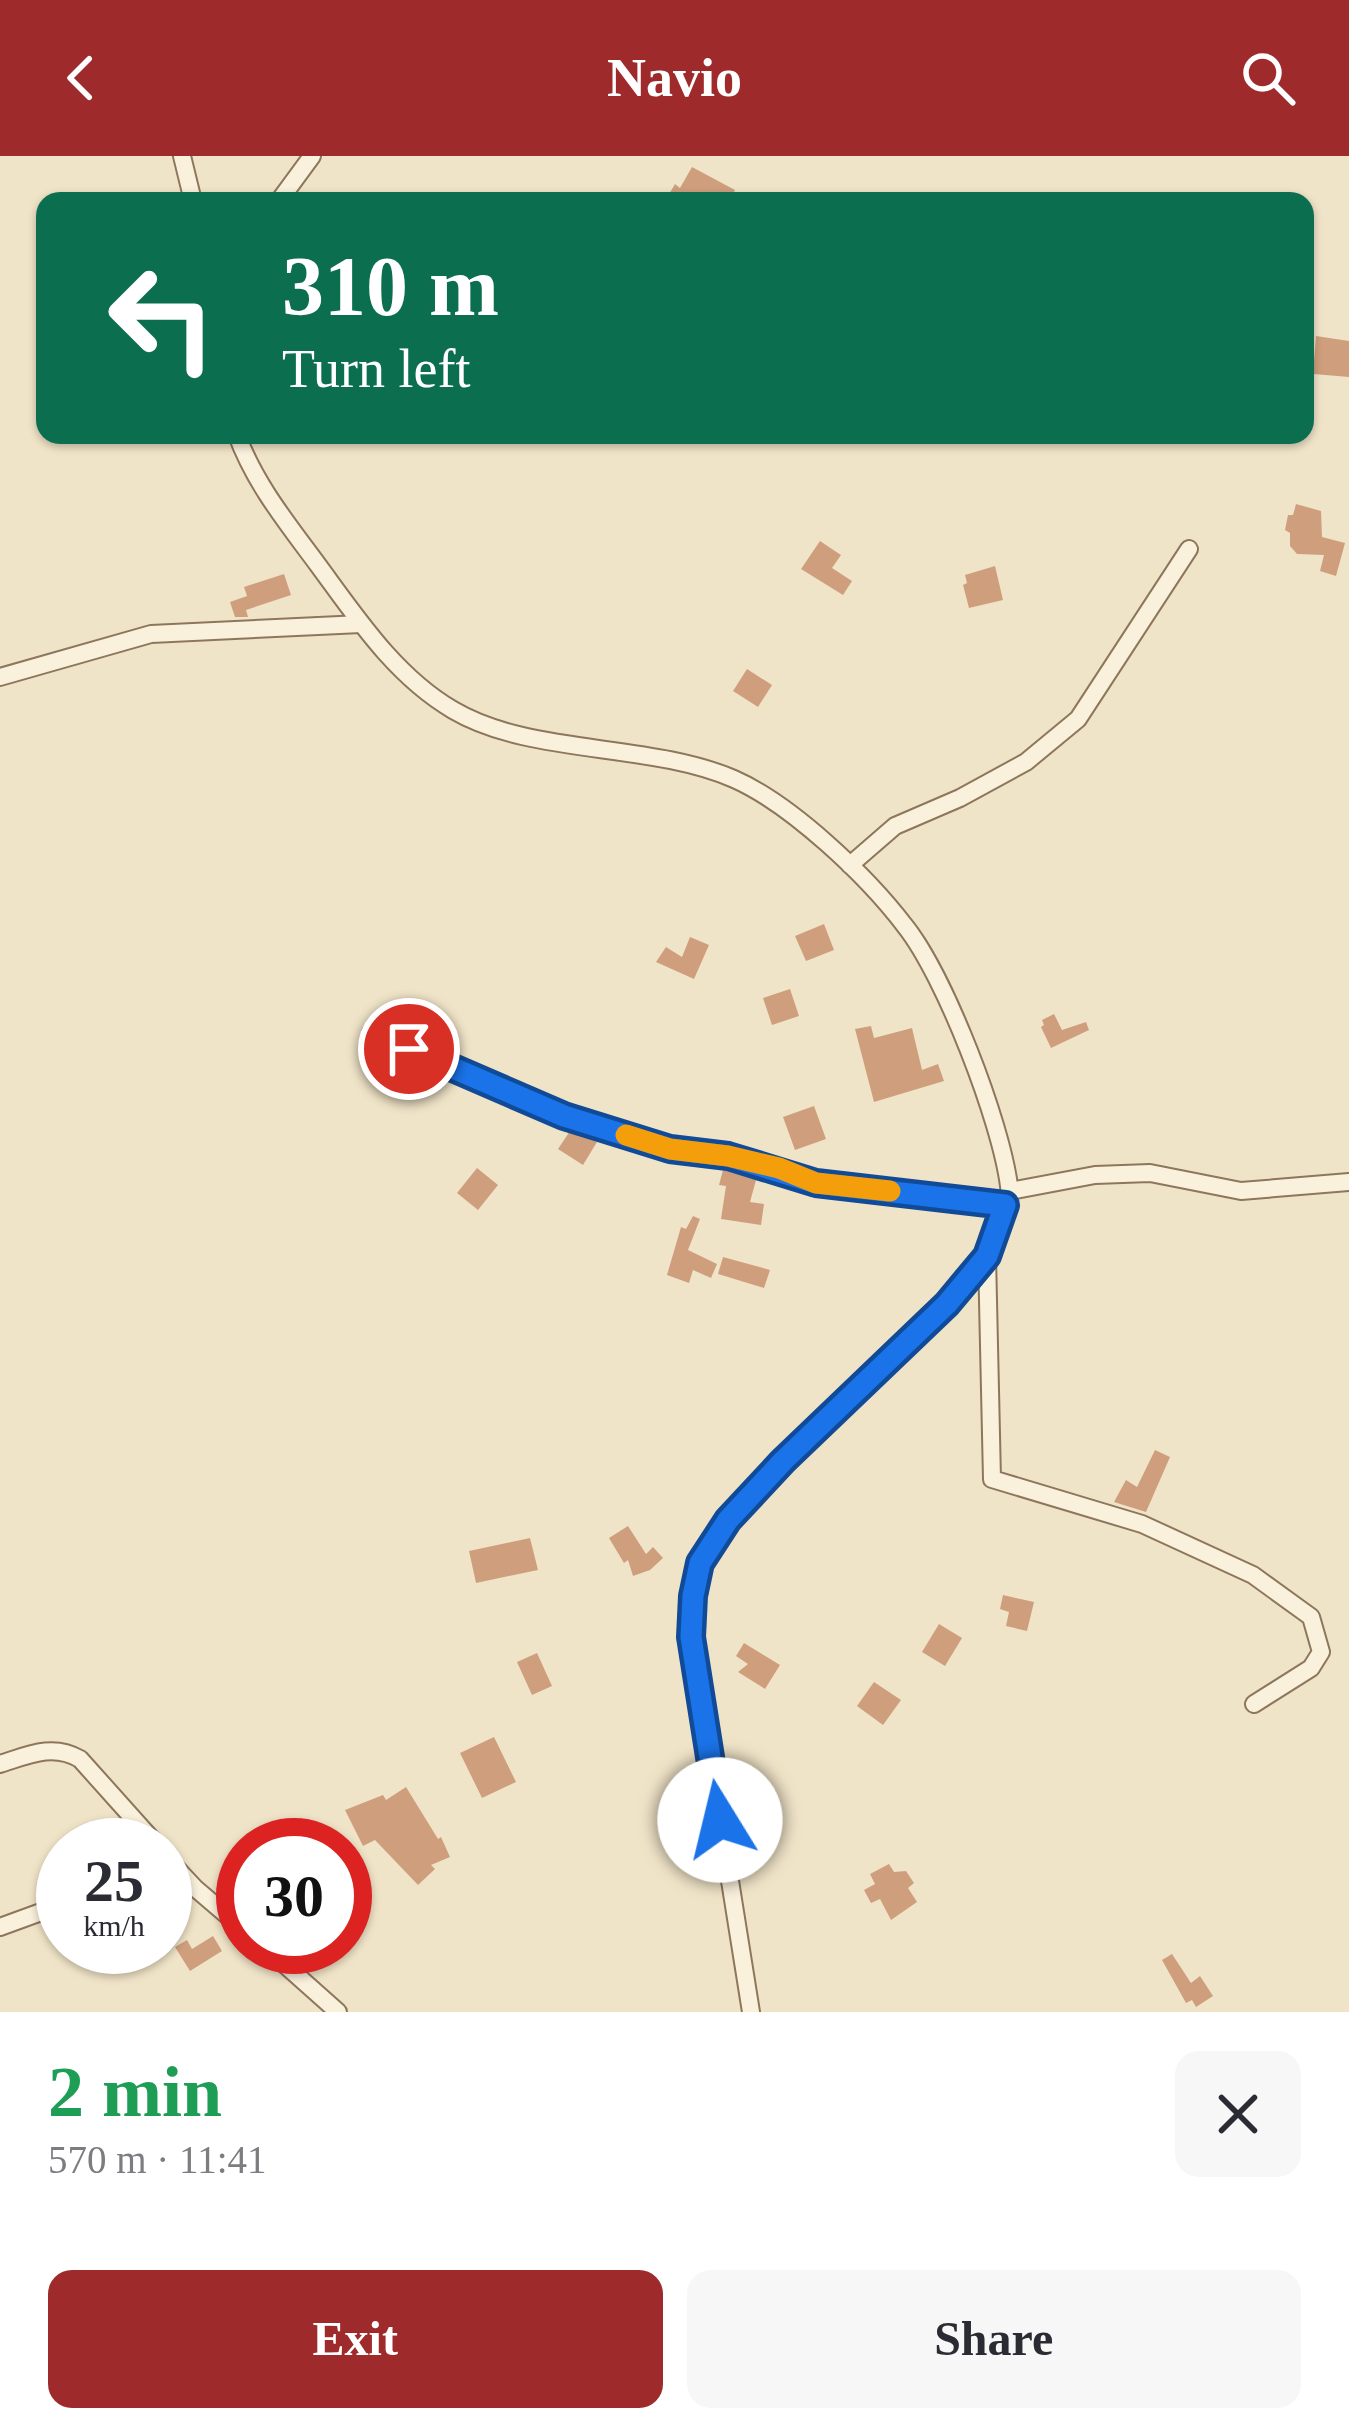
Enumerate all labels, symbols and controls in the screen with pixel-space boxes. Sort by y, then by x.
icon: back [48,45,114,111]
icon: search [1235,45,1301,111]
text: Navio [607,48,742,108]
icon: left [84,240,240,396]
text: 310 m [282,240,499,333]
text: Turn left [282,339,471,399]
pin [358,998,460,1100]
icon: arrive [376,1016,442,1082]
position arrow [657,1757,783,1883]
speed limit sign: 30 [216,1818,372,1974]
text: 25 [84,1848,144,1914]
text: km/h [83,1909,145,1942]
button: close [1175,2051,1301,2177]
text: 2 min [48,2052,222,2132]
text: 570 m · 11:41 [48,2138,266,2181]
button: Exit [48,2270,663,2408]
button: Share [687,2270,1301,2408]

